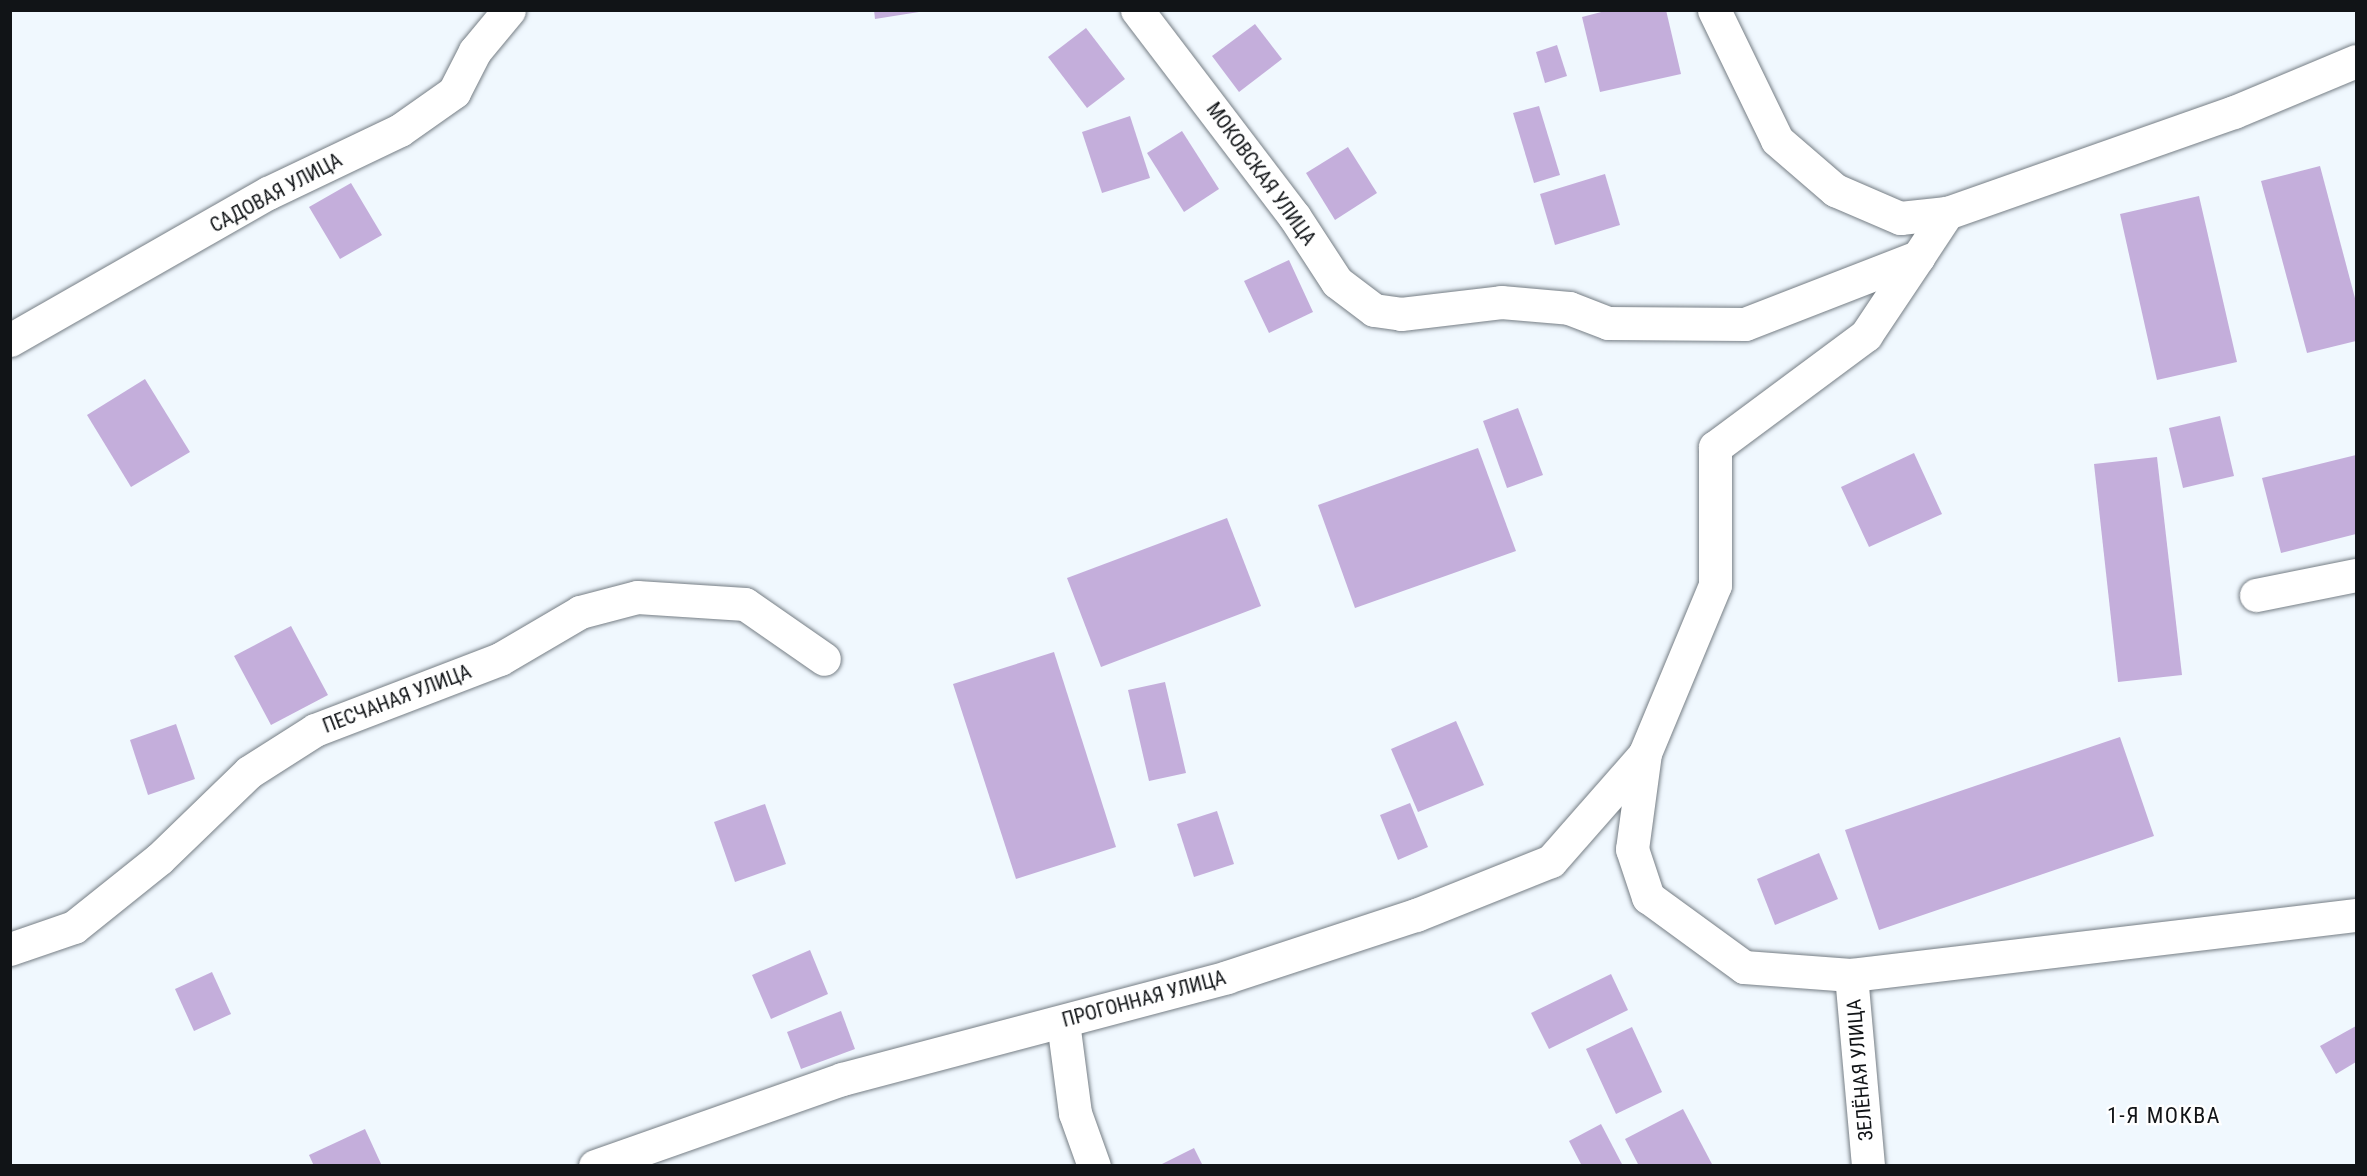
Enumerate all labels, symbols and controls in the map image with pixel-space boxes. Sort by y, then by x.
street label: МОКОВСКАЯ УЛИЦА [1201,98,1321,250]
street label: САДОВАЯ УЛИЦА [206,148,346,238]
street label: ПЕСЧАНАЯ УЛИЦА [319,660,475,738]
street label: ПРОГОННАЯ УЛИЦА [1059,966,1229,1032]
street label: ЗЕЛЁНАЯ УЛИЦА [1842,998,1878,1142]
district label: 1-Я МОКВА [2107,1103,2221,1129]

